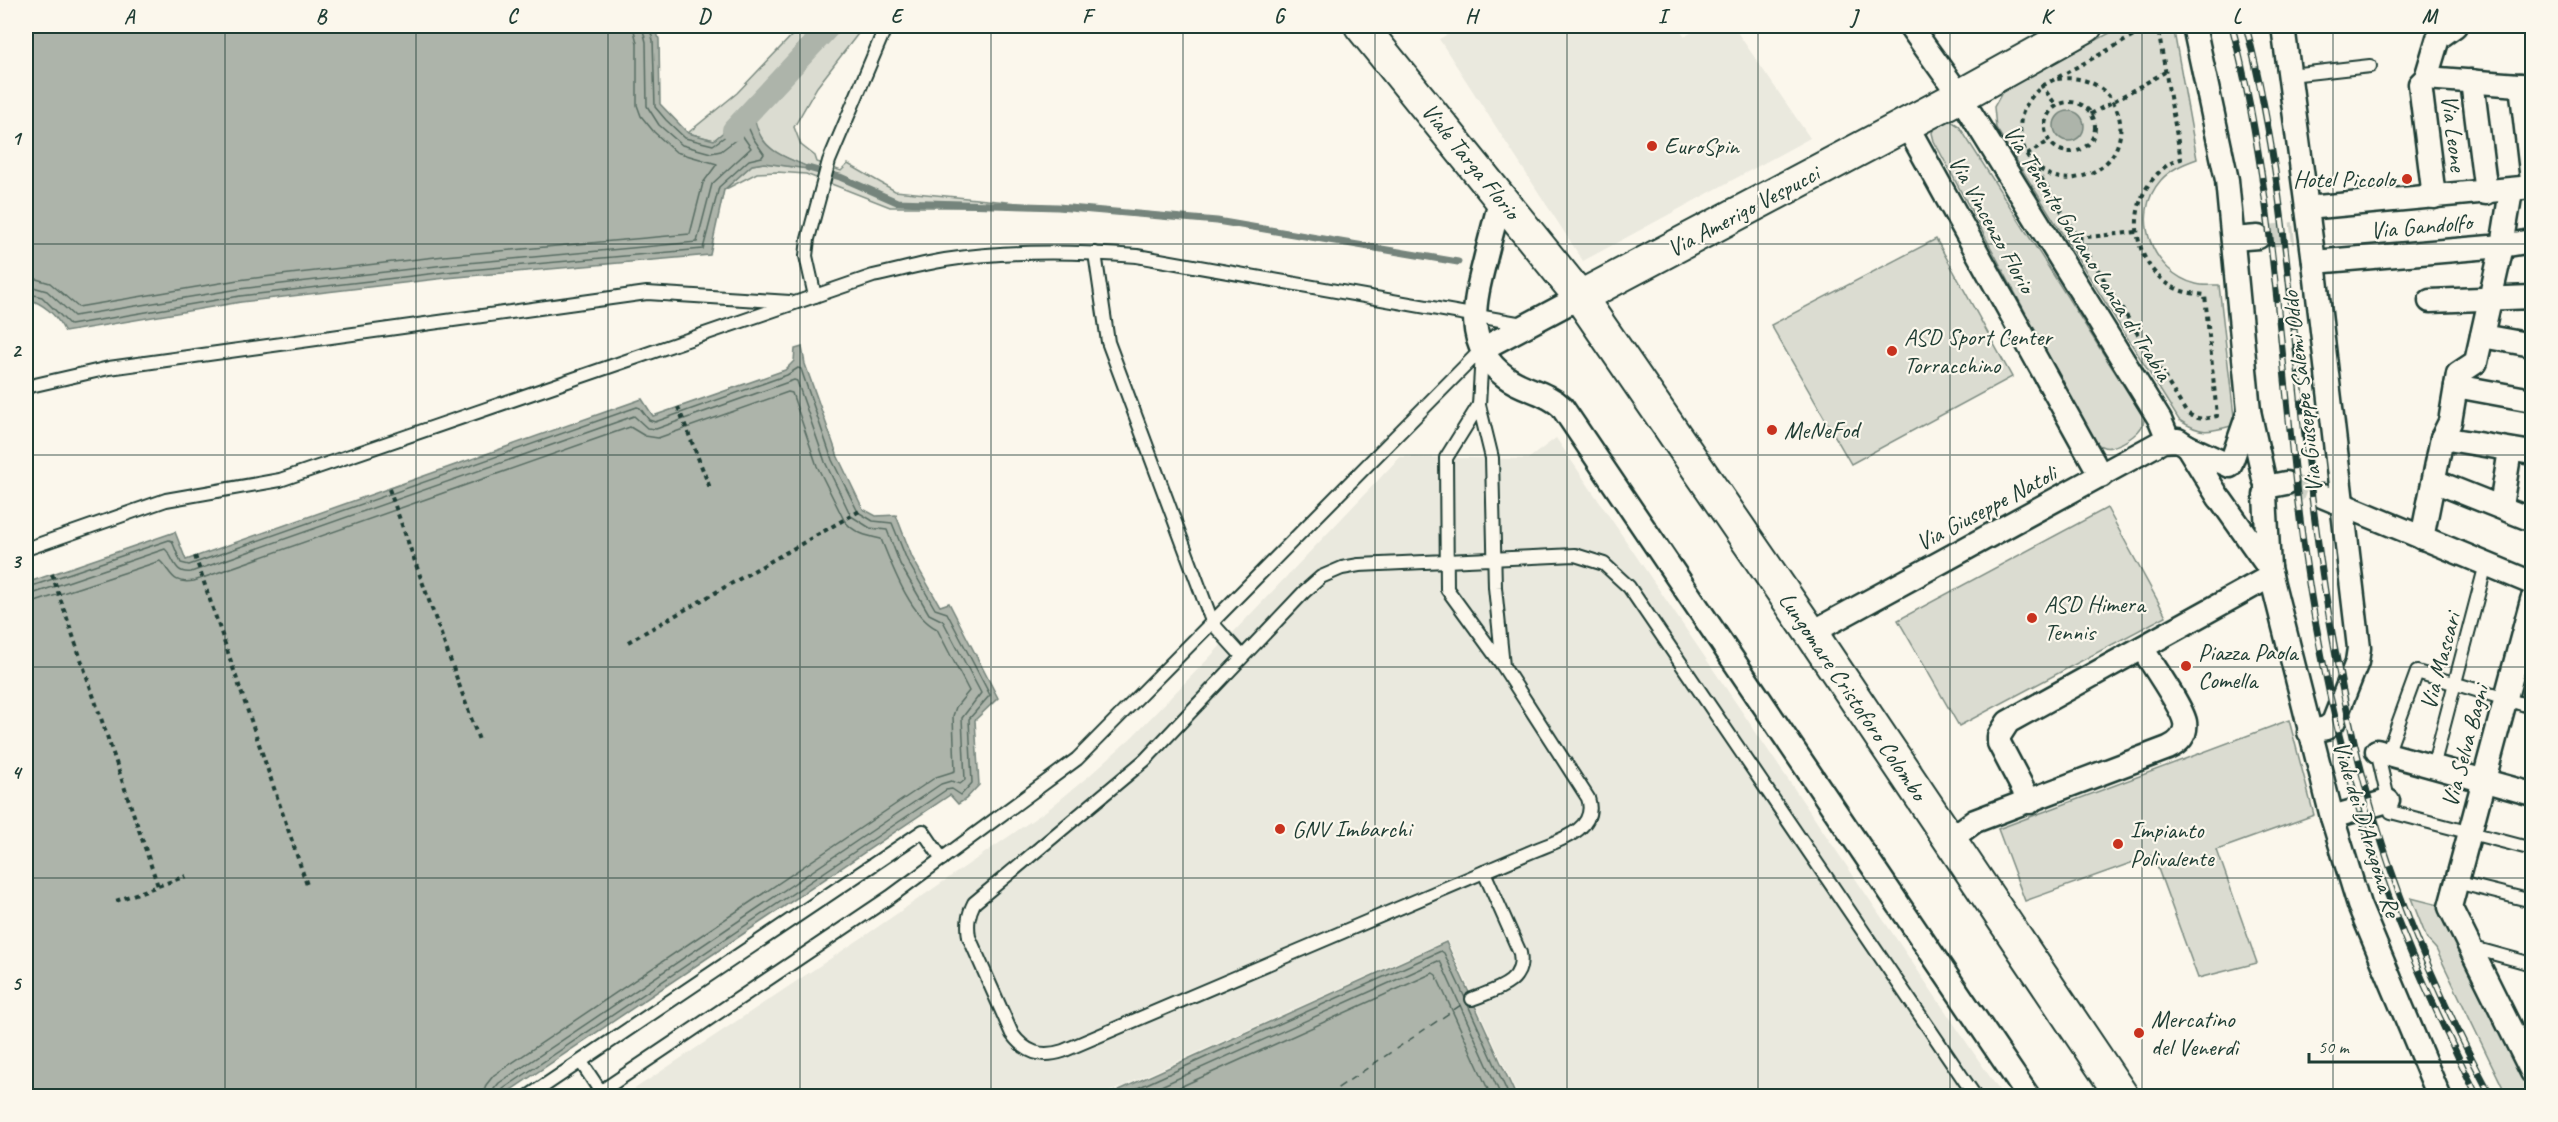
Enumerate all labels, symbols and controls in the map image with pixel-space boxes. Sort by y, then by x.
text: A [124,4,136,29]
text: B [316,4,328,29]
text: C [507,4,519,29]
text: D [698,4,712,29]
text: E [891,4,905,29]
text: F [1082,4,1096,29]
text: G [1274,4,1287,29]
text: H [1465,4,1480,29]
text: I [1658,4,1671,29]
text: J [1849,4,1861,29]
text: K [2041,4,2055,29]
text: L [2233,4,2243,29]
text: M [2422,4,2439,29]
street label: Via Leone [2434,93,2474,175]
street label: Viale Targa Florio [1415,97,1529,227]
street label: Via Tenente Galvano Lanza di Trabia [1997,120,2180,388]
text: 1 [12,126,23,151]
place label: EuroSpin [1664,131,1740,161]
marker: EuroSpin [1645,139,1659,153]
street label: Via Vincenzo Florio [1942,150,2043,300]
street label: Via Amerigo Vespucci [1662,157,1826,264]
place label: Hotel Piccolo [2293,164,2398,194]
marker: Hotel Piccolo [2400,172,2414,186]
street label: Via Gandolfo [2369,206,2475,245]
street label: Via Giuseppe Salemi Oddo [2275,288,2329,494]
place label: ASD Sport Center Torracchino [1904,322,2054,380]
text: 2 [12,338,23,363]
marker: ASD Sport Center Torracchino [1885,344,1899,358]
place label: MeNeFod [1784,415,1862,445]
marker: MeNeFod [1765,423,1779,437]
street label: Via Giuseppe Natoli [1911,457,2064,558]
text: 3 [12,549,23,574]
street label: Lungomare Cristoforo Colombo [1772,586,1935,808]
place label: ASD Himera Tennis [2044,589,2147,647]
street label: Via Mascari [2413,607,2468,713]
marker: ASD Himera Tennis [2025,611,2039,625]
place label: Piazza Paola Comella [2198,637,2299,695]
marker: Piazza Paola Comella [2179,659,2193,673]
street label: Via Selva Bagni [2434,678,2497,810]
street label: Viale dei D'Aragona Re [2326,737,2409,923]
text: 4 [12,760,24,785]
place label: GNV Imbarchi [1292,814,1414,844]
place label: Impianto Polivalente [2130,815,2216,873]
marker: GNV Imbarchi [1273,822,1287,836]
marker: Impianto Polivalente [2111,837,2125,851]
text: 5 [12,971,23,996]
place label: Mercatino del Venerdì [2151,1004,2241,1062]
marker: Mercatino del Venerdì [2132,1026,2146,1040]
scale bar [2309,1026,2471,1064]
text: 50 m [2318,1036,2351,1058]

